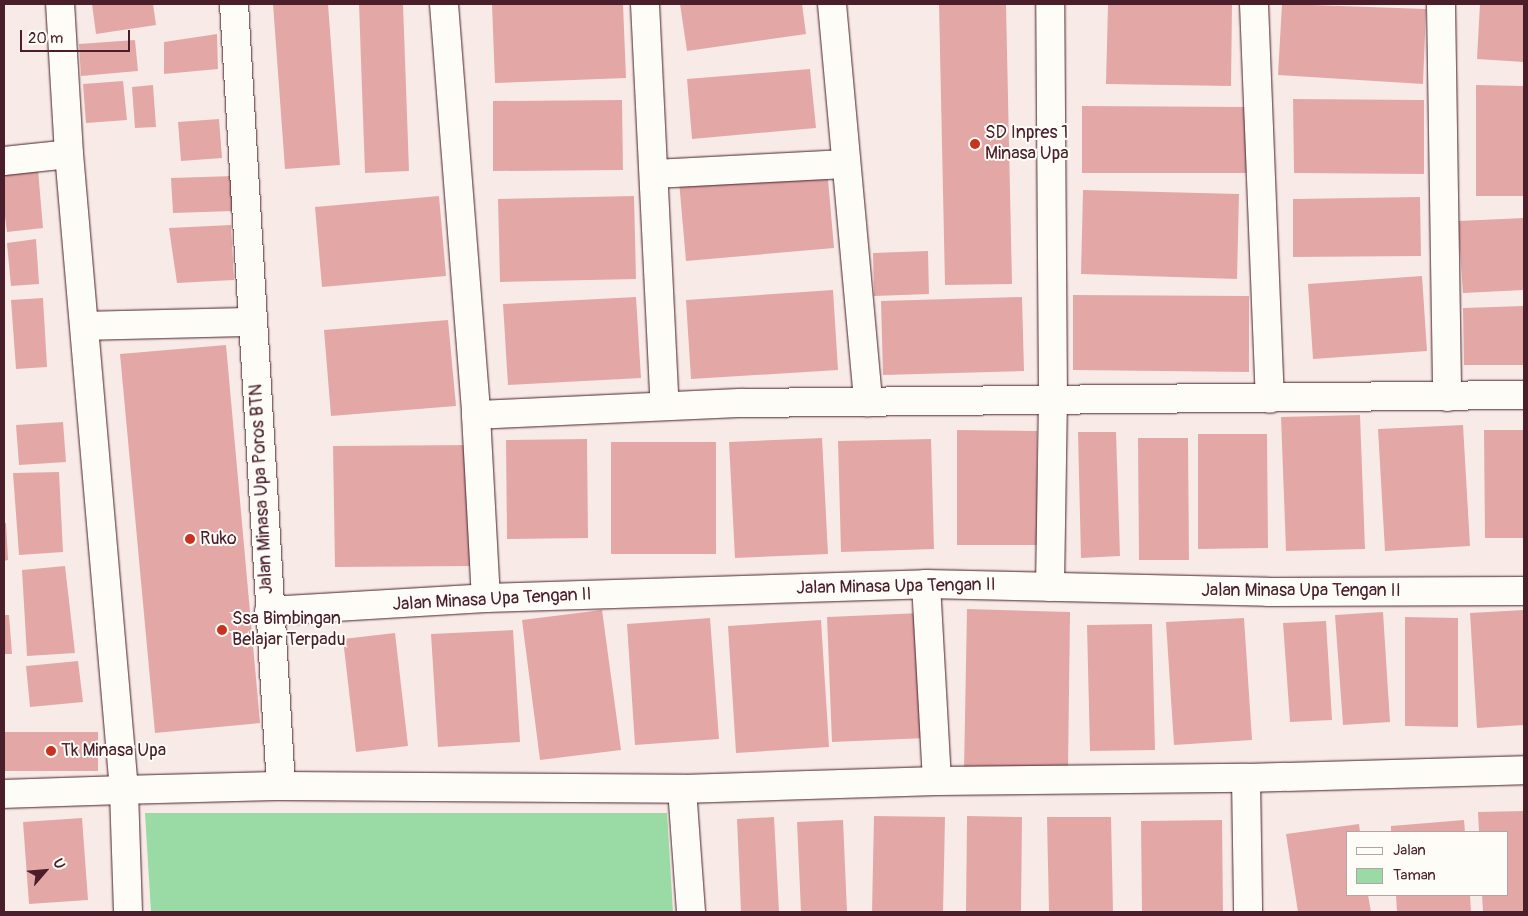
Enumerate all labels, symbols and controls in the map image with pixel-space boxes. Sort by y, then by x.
scale bar [22,20,132,52]
text: 20 m [28,29,63,48]
place label: SD Inpres 1 Minasa Upa [985,123,1069,166]
marker: SD Inpres 1 Minasa Upa [969,138,981,150]
street label: Jalan Minasa Upa Poros BTN [246,383,278,595]
place label: Ruko [200,528,237,550]
marker: Ruko [184,533,196,545]
street label: Jalan Minasa Upa Tengan II [796,574,996,600]
street label: Jalan Minasa Upa Tengan II [1201,580,1401,602]
street label: Jalan Minasa Upa Tengan II [392,584,592,616]
place label: Ssa Bimbingan Belajar Terpadu [232,609,346,652]
marker: Ssa Bimbingan Belajar Terpadu [216,624,228,636]
place label: Tk Minasa Upa [61,740,166,762]
marker: Tk Minasa Upa [45,745,57,757]
legend [1346,831,1508,896]
text: Jalan [1393,841,1426,860]
north arrow [20,846,70,896]
text: U [49,856,68,872]
text: Taman [1393,866,1436,885]

